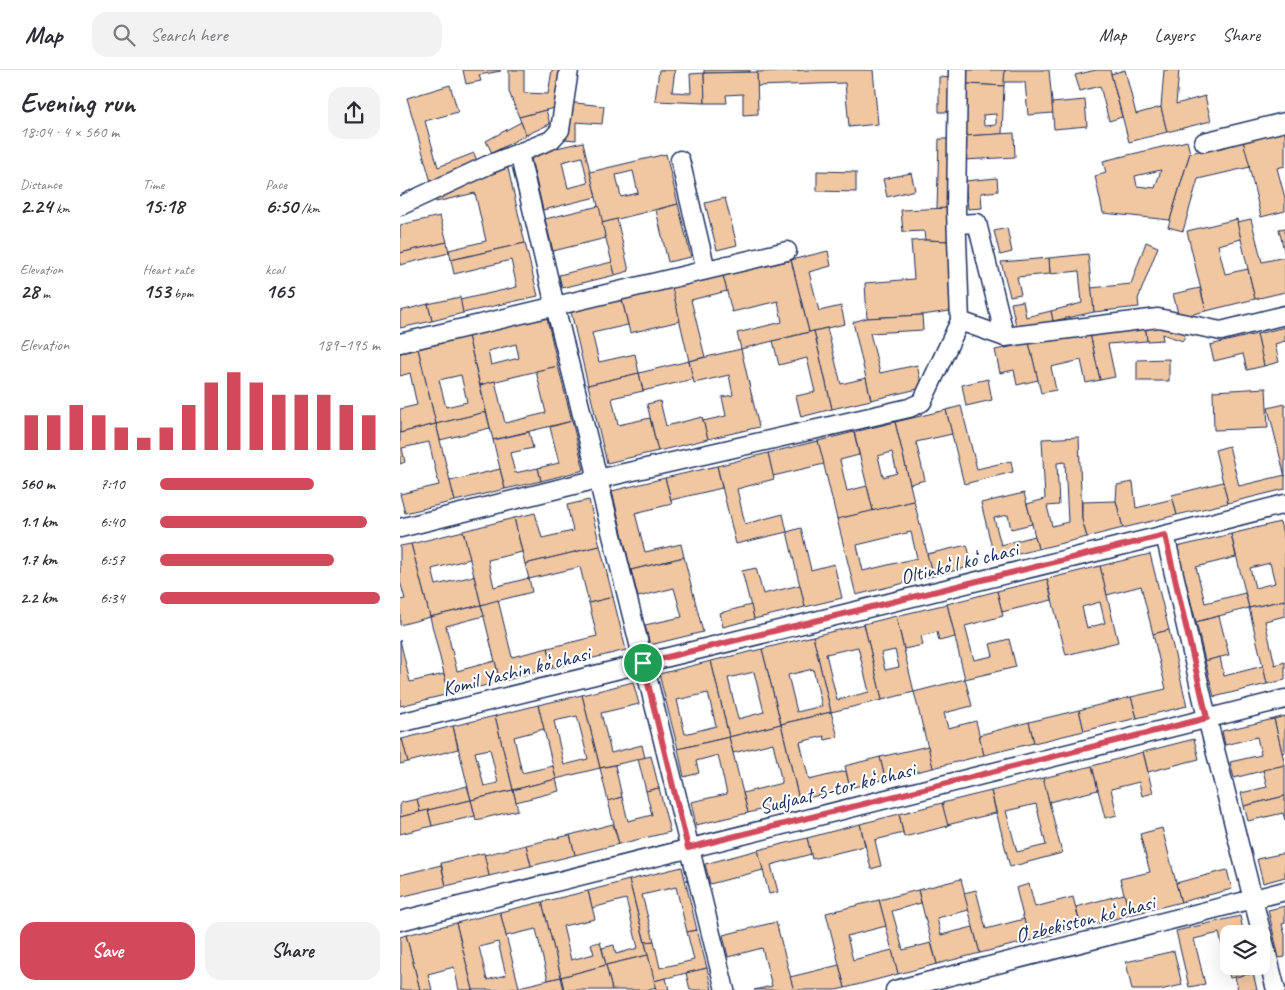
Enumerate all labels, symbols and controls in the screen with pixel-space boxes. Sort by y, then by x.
search box [92,12,442,57]
text: Map [25,20,62,50]
icon: search [110,21,138,49]
text: Search here [150,23,228,47]
text: Map [1099,24,1127,46]
text: Layers [1155,24,1194,46]
text: Share [1222,24,1260,46]
text: Evening run [20,85,135,120]
button: share [328,87,380,139]
text: 18:04 · 4 × 560 m [20,122,119,142]
text: Distance [20,176,62,193]
text: Time [143,176,164,193]
text: Pace [265,176,287,193]
text: 2.24 [20,193,53,219]
text: 15:18 [143,193,184,219]
text: 6:50 [265,193,298,219]
text: km [53,200,70,217]
text: /km [298,200,320,217]
text: Elevation [20,261,63,278]
text: Heart rate [143,261,194,278]
text: kcal [265,261,284,278]
text: 28 [20,278,39,304]
text: 153 [143,278,171,304]
text: 165 [265,278,294,304]
text: m [39,285,50,302]
text: bpm [171,285,193,302]
text: Elevation [20,335,69,355]
text: 189–195 m [317,335,380,355]
text: 560 m [20,474,55,494]
text: 7:10 [100,474,125,494]
text: 1.1 km [20,512,57,532]
text: 6:40 [100,512,125,532]
street label: Oltinkoʻl koʻchasi [898,535,1023,590]
text: 1.7 km [20,550,57,570]
text: 6:57 [100,550,125,570]
text: 2.2 km [20,588,57,608]
text: 6:34 [100,588,125,608]
street label: Komil Yashin koʻchasi [439,639,596,702]
pin [622,642,664,684]
icon: arrive [629,649,657,677]
street label: Sudjaat 5-tor koʻchasi [756,755,920,820]
street label: Oʻzbekiston koʻchasi [1013,888,1160,949]
button: Save [20,922,195,980]
button: Share [205,922,380,980]
map controls [1220,925,1270,975]
button: layers [1220,925,1270,975]

